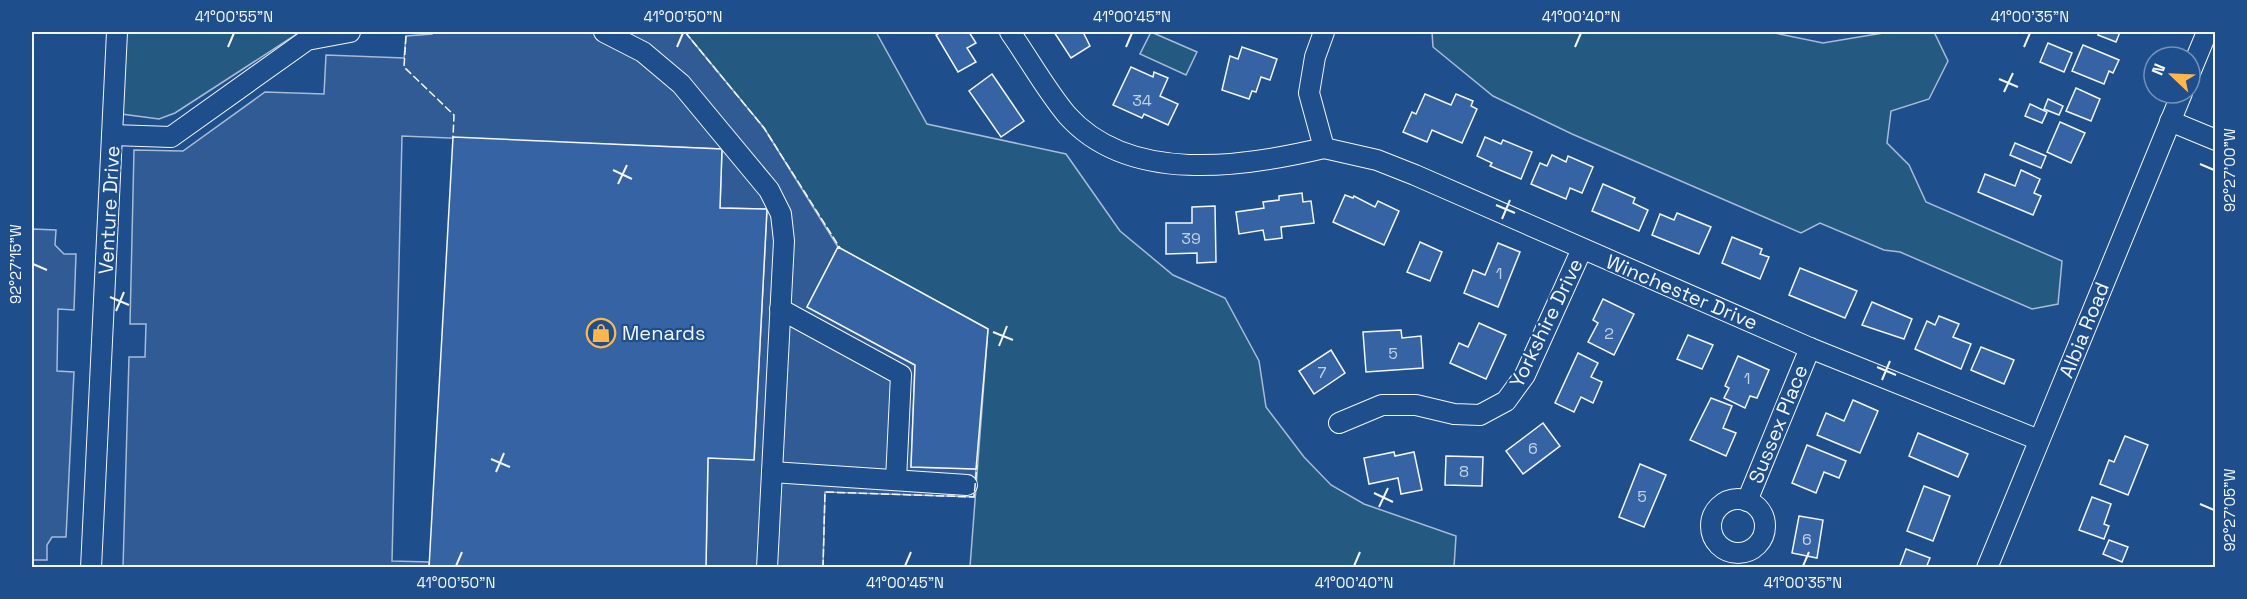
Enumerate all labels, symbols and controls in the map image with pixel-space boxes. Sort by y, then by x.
text: 41°00'55"N [195,7,273,26]
text: 41°00'50"N [644,7,722,26]
text: 41°00'45"N [1093,7,1171,26]
text: 41°00'40"N [1542,7,1620,26]
text: 41°00'35"N [1991,7,2069,26]
north arrow [2142,45,2202,105]
text: N [2147,60,2170,78]
house number: 34 [1132,90,1152,111]
text: 92°27'00"W [2220,128,2239,212]
street label: Venture Drive [93,145,125,275]
text: 92°27'15"W [6,224,25,304]
house number: 39 [1181,228,1201,249]
street label: Winchester Drive [1602,248,1762,336]
street label: Yorkshire Drive [1503,254,1589,392]
house number: 1 [1496,263,1502,284]
street label: Albia Road [2053,278,2115,382]
shop icon: Menards [585,317,617,349]
place label: Menards [622,320,706,346]
house number: 2 [1604,323,1614,344]
house number: 5 [1388,343,1398,364]
street label: Sussex Place [1742,361,1814,487]
house number: 7 [1317,362,1327,383]
house number: 1 [1744,368,1750,389]
house number: 6 [1528,438,1538,459]
house number: 8 [1459,461,1469,482]
text: 92°27'05"W [2220,468,2239,552]
house number: 5 [1637,486,1647,507]
house number: 6 [1802,529,1812,550]
text: 41°00'50"N [417,573,495,592]
text: 41°00'45"N [866,573,944,592]
text: 41°00'40"N [1315,573,1393,592]
text: 41°00'35"N [1764,573,1842,592]

